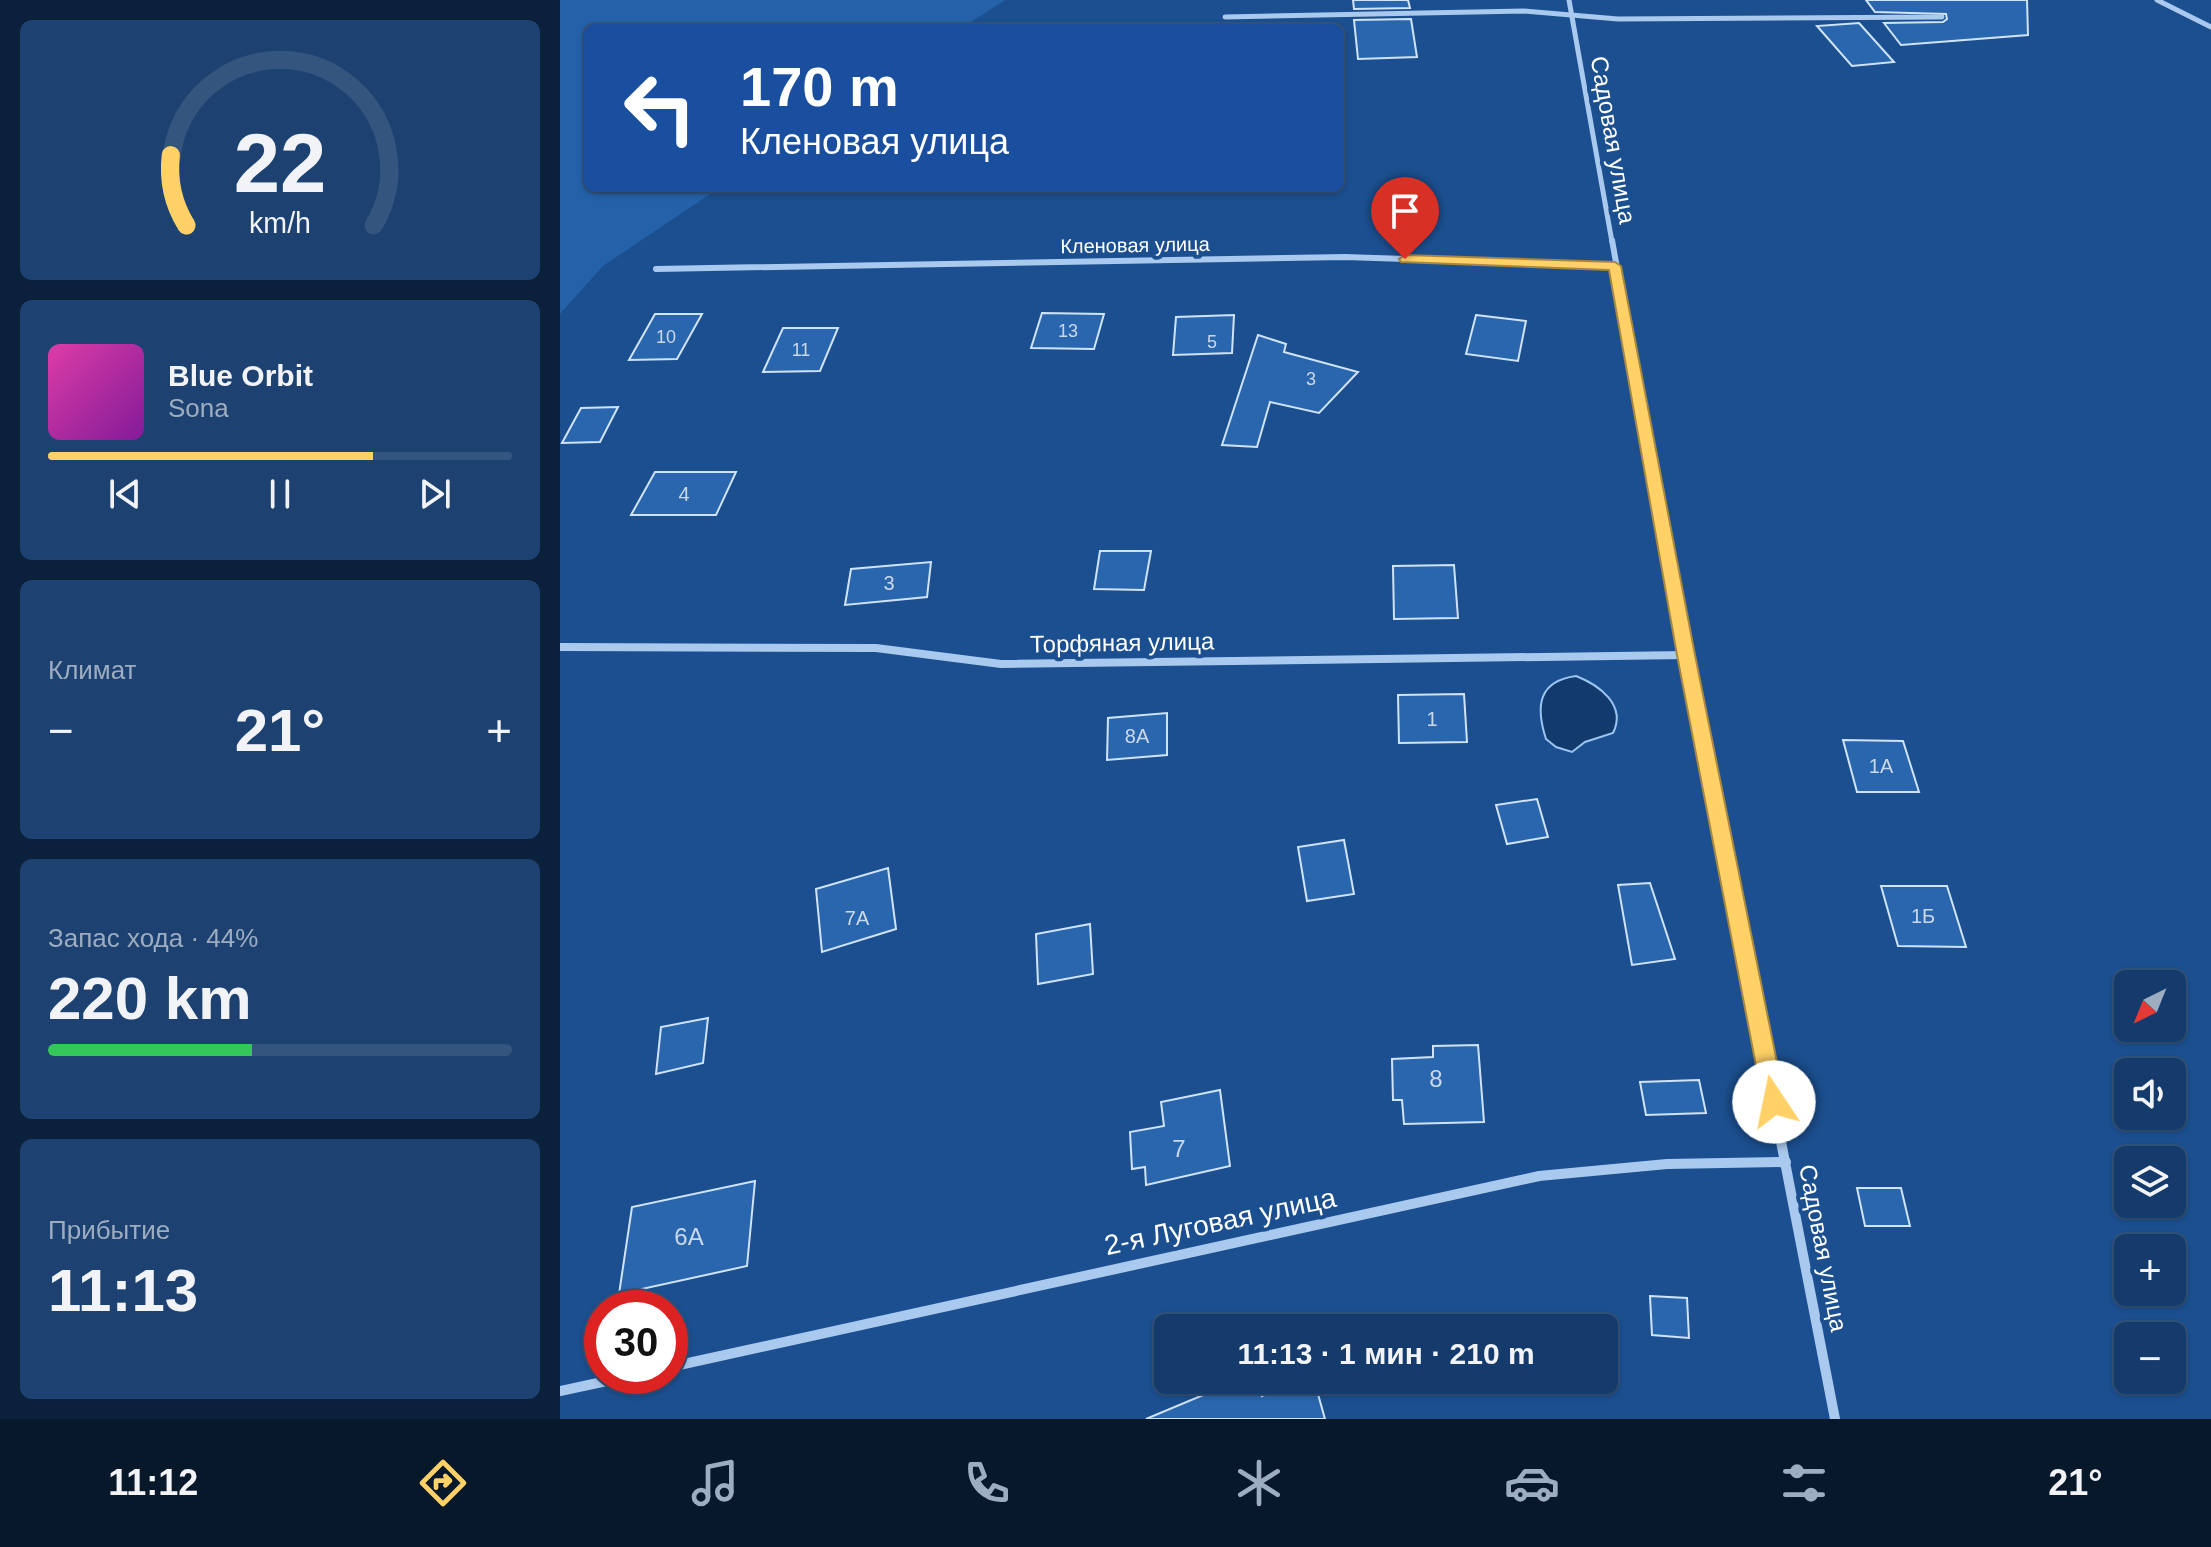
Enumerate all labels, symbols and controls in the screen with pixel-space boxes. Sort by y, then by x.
street label: Садовая улица [1585,54,1642,226]
text: 170 m [740,55,899,118]
icon: left [608,56,712,160]
text: 22 [234,116,326,209]
text: Кленовая улица [740,121,1009,162]
pin [1371,177,1439,259]
icon: arrive [1383,189,1427,233]
text: km/h [249,207,311,239]
street label: Кленовая улица [1060,233,1211,257]
house number: 13 [1058,321,1078,341]
house number: 10 [656,327,676,347]
house number: 5 [1207,332,1217,352]
house number: 11 [792,340,810,360]
text: Blue Orbit [168,359,313,392]
house number: 3 [1306,369,1316,389]
text: Sona [168,393,229,423]
icon: previous [103,472,147,516]
icon: pause [258,472,302,516]
icon: next [413,472,457,516]
house number: 4 [678,483,690,505]
house number: 3 [883,572,895,594]
street label: Торфяная улица [1030,627,1215,658]
text: Климат [48,655,137,685]
text: 21° [235,697,325,764]
text: − [48,706,74,755]
text: + [486,706,512,755]
house number: 1 [1426,708,1438,730]
house number: 8А [1125,725,1150,747]
house number: 1А [1869,755,1894,777]
house number: 1Б [1911,905,1935,927]
house number: 7А [845,907,870,929]
text: Запас хода · 44% [48,923,258,953]
text: 220 km [48,965,252,1032]
north arrow [2114,970,2186,1042]
map controls [2114,970,2186,1394]
button: sound [2114,1058,2186,1130]
position arrow [1732,1060,1816,1144]
house number: 8 [1429,1065,1443,1092]
house number: 7 [1172,1135,1186,1162]
button: layers [2114,1146,2186,1218]
street label: Садовая улица [1794,1162,1853,1334]
street label: 2-я Луговая улица [1102,1182,1339,1261]
text: Прибытие [48,1215,170,1245]
house number: 6А [674,1223,704,1250]
button: + [2114,1234,2186,1306]
text: 11:13 [48,1257,198,1324]
speed limit sign: 30 [584,1290,688,1394]
button: − [2114,1322,2186,1394]
text: 11:13 · 1 мин · 210 m [1237,1337,1535,1370]
icon: directions [415,1455,471,1511]
icon: music [687,1455,743,1511]
icon: phone [959,1455,1015,1511]
icon: climate [1231,1455,1287,1511]
icon: car [1504,1455,1560,1511]
icon: filters [1776,1455,1832,1511]
text: 11:12 [108,1462,198,1503]
text: 21° [2048,1462,2103,1503]

